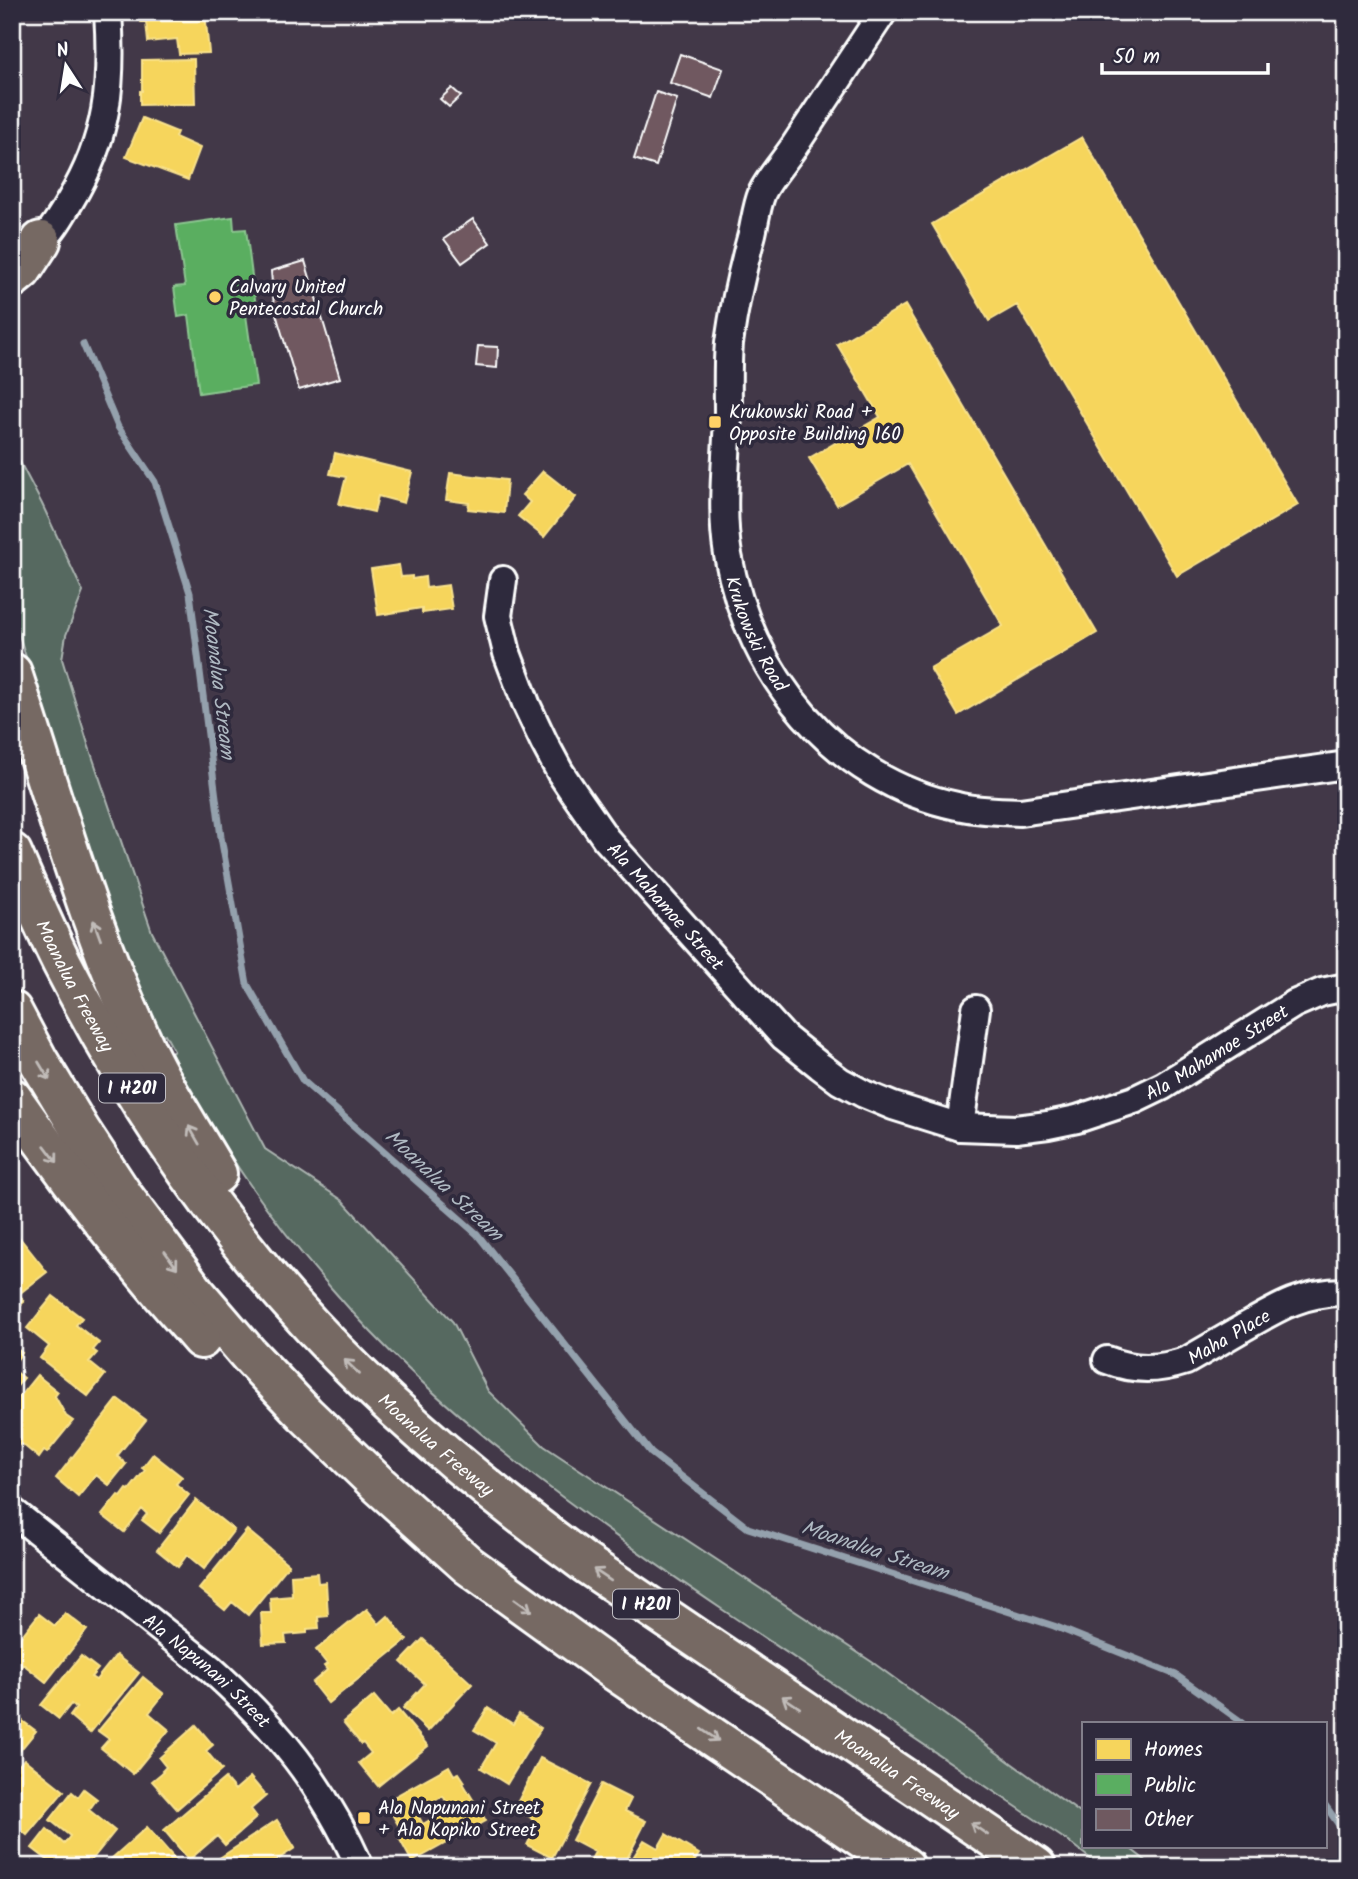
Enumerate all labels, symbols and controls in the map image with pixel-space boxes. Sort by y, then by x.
north arrow [32,32,102,102]
scale bar [1102,32,1269,76]
text: N [54,35,72,67]
text: 50 m [1113,41,1160,74]
place label: Calvary United Pentecostal Church [229,273,383,325]
marker: Calvary United Pentecostal Church [207,289,223,305]
place label: Krukowski Road + Opposite Building 160 [729,398,901,450]
marker: Krukowski Road + Opposite Building 160 [707,414,723,430]
street label: Krukowski Road [716,573,795,699]
water label: Moanalua Stream [192,605,243,763]
street label: Ala Mahamoe Street [599,836,731,979]
street label: Moanalua Freeway [26,915,121,1059]
one-way arrow [90,919,102,941]
street label: Ala Mahamoe Street [1141,998,1296,1109]
one-way arrow [38,1060,52,1080]
road number: I H201 [99,1073,165,1102]
water label: Moanalua Stream [376,1122,512,1252]
one-way arrow [187,1125,201,1145]
one-way arrow [44,1144,58,1163]
one-way arrow [163,1250,178,1269]
street label: Maha Place [1182,1302,1277,1374]
one-way arrow [344,1358,361,1375]
street label: Moanalua Freeway [370,1387,501,1506]
water label: Moanalua Stream [797,1512,954,1591]
one-way arrow [593,1567,612,1582]
road number: I H201 [613,1590,679,1618]
one-way arrow [513,1598,532,1612]
street label: Ala Napunani Street [135,1607,277,1736]
one-way arrow [781,1694,801,1708]
street label: Moanalua Freeway [828,1722,966,1829]
legend [1082,1722,1326,1848]
one-way arrow [700,1728,719,1742]
text: Homes [1144,1734,1203,1767]
text: Public [1144,1770,1196,1803]
place label: Ala Napunani Street + Ala Kopiko Street [378,1794,541,1846]
text: Other [1144,1804,1194,1837]
marker: Ala Napunani Street + Ala Kopiko Street [356,1810,372,1826]
one-way arrow [970,1821,989,1836]

